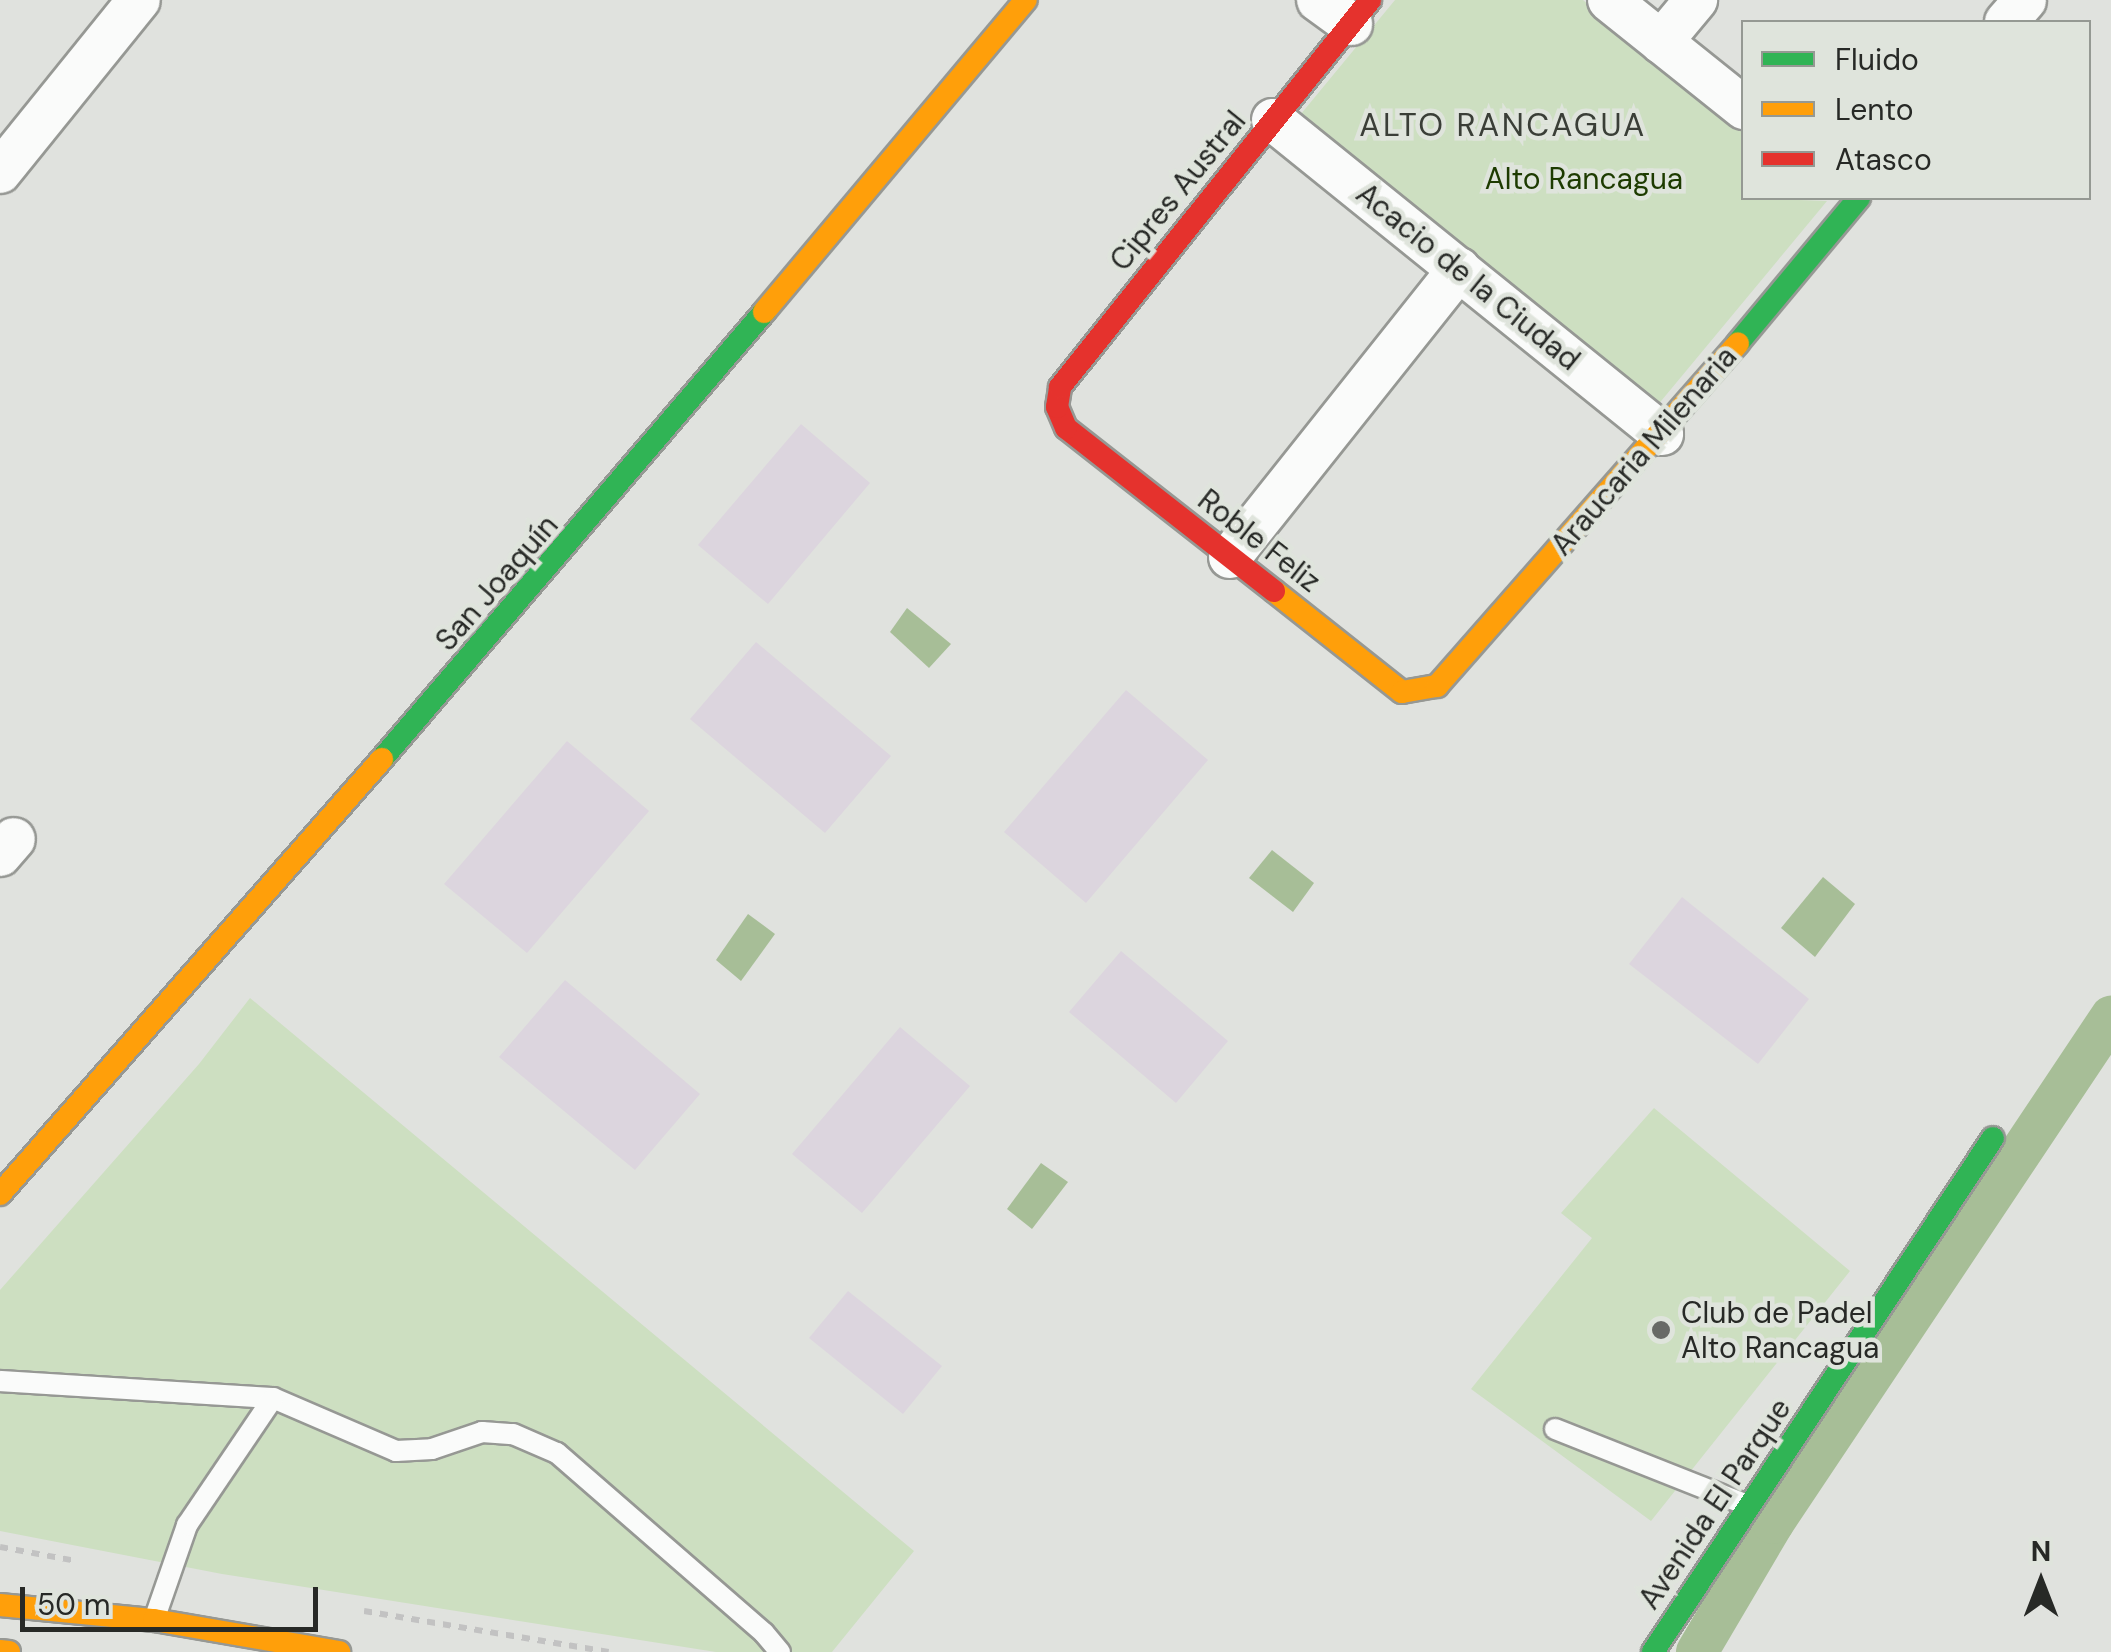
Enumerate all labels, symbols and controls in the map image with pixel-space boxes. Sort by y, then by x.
legend [1741,20,2091,200]
text: Fluido [1835,40,1919,79]
text: Lento [1835,90,1914,129]
street label: Cipres Austral [1103,104,1253,278]
district label: ALTO RANCAGUA [1359,106,1647,144]
text: Atasco [1835,140,1932,179]
park label: Alto Rancagua [1485,161,1683,197]
street label: Acacio de la Ciudad [1349,176,1587,378]
street label: Araucaria Milenaria [1544,339,1744,563]
street label: Roble Feliz [1191,482,1327,600]
street label: San Joaquín [428,508,566,658]
place label: Club de Padel Alto Rancagua [1681,1295,1879,1366]
marker: Club de Padel Alto Rancagua [1650,1319,1672,1341]
street label: Avenida El Parque [1631,1392,1799,1616]
north arrow [1991,1532,2091,1632]
text: N [2031,1533,2051,1570]
scale bar [25,1567,322,1629]
text: 50 m [37,1585,111,1624]

